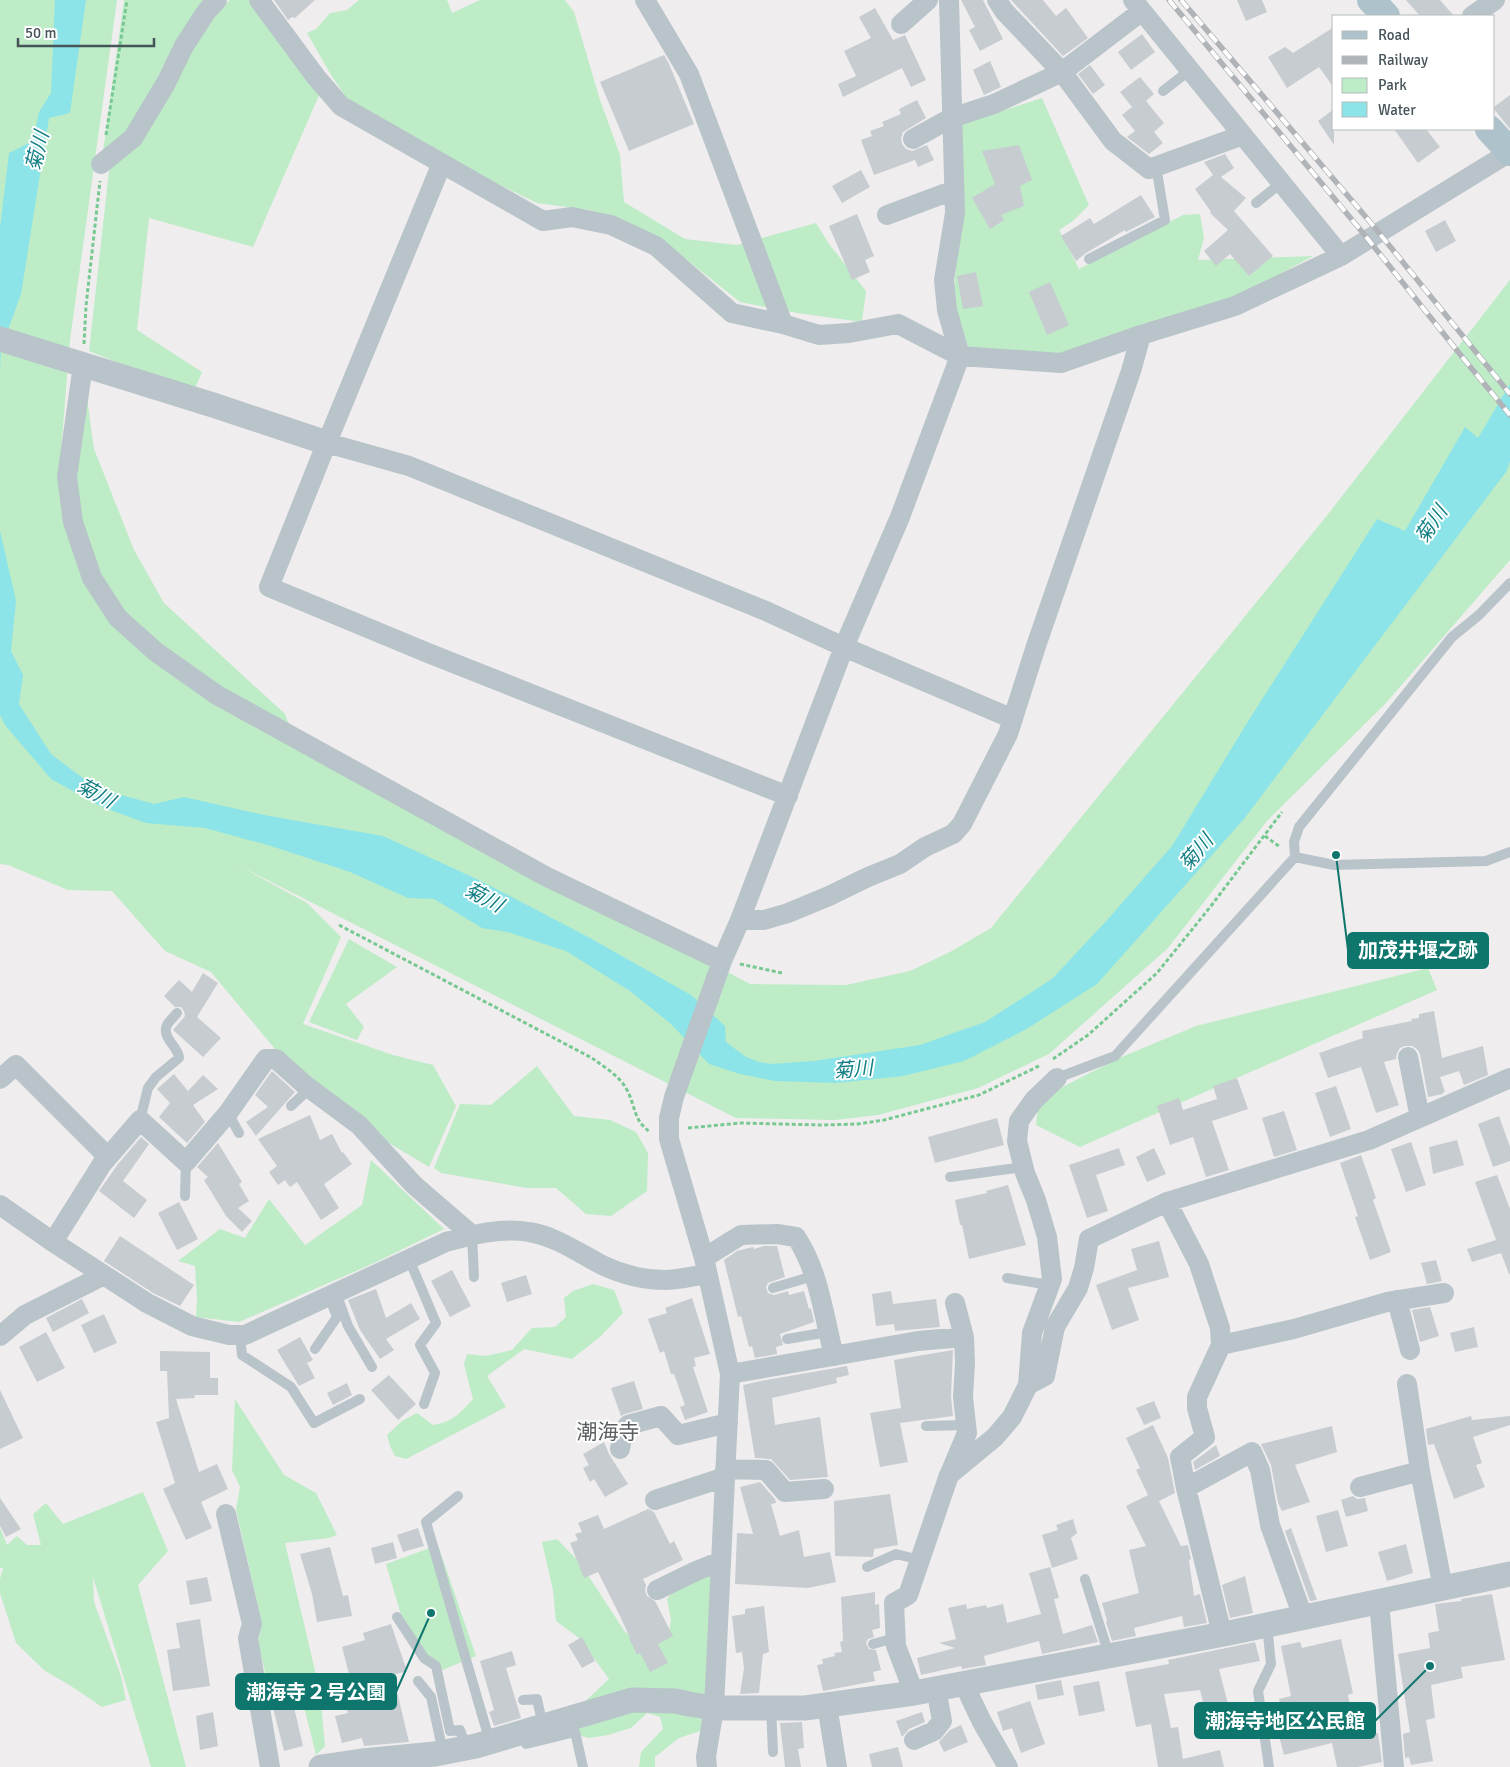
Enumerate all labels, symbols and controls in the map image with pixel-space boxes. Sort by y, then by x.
scale bar [18,15,154,47]
legend [1332,15,1495,130]
text: 50 m [25,24,56,42]
text: Road [1378,26,1410,44]
text: Railway [1378,51,1428,69]
text: Park [1378,76,1407,94]
text: Water [1378,101,1416,119]
water label: 菊川 [21,127,55,174]
water label: 菊川 [1410,499,1454,548]
water label: 菊川 [72,773,121,815]
water label: 菊川 [1174,827,1220,876]
water label: 菊川 [460,877,509,919]
callout: 加茂井堰之跡 [1348,933,1488,968]
text: 加茂井堰之跡 [1358,938,1478,963]
water label: 菊川 [832,1055,876,1084]
district label: 潮海寺 [577,1419,640,1445]
callout: 潮海寺２号公園 [236,1674,396,1709]
text: 潮海寺２号公園 [246,1680,386,1705]
callout: 潮海寺地区公民館 [1195,1703,1375,1738]
text: 潮海寺地区公民館 [1205,1709,1365,1734]

